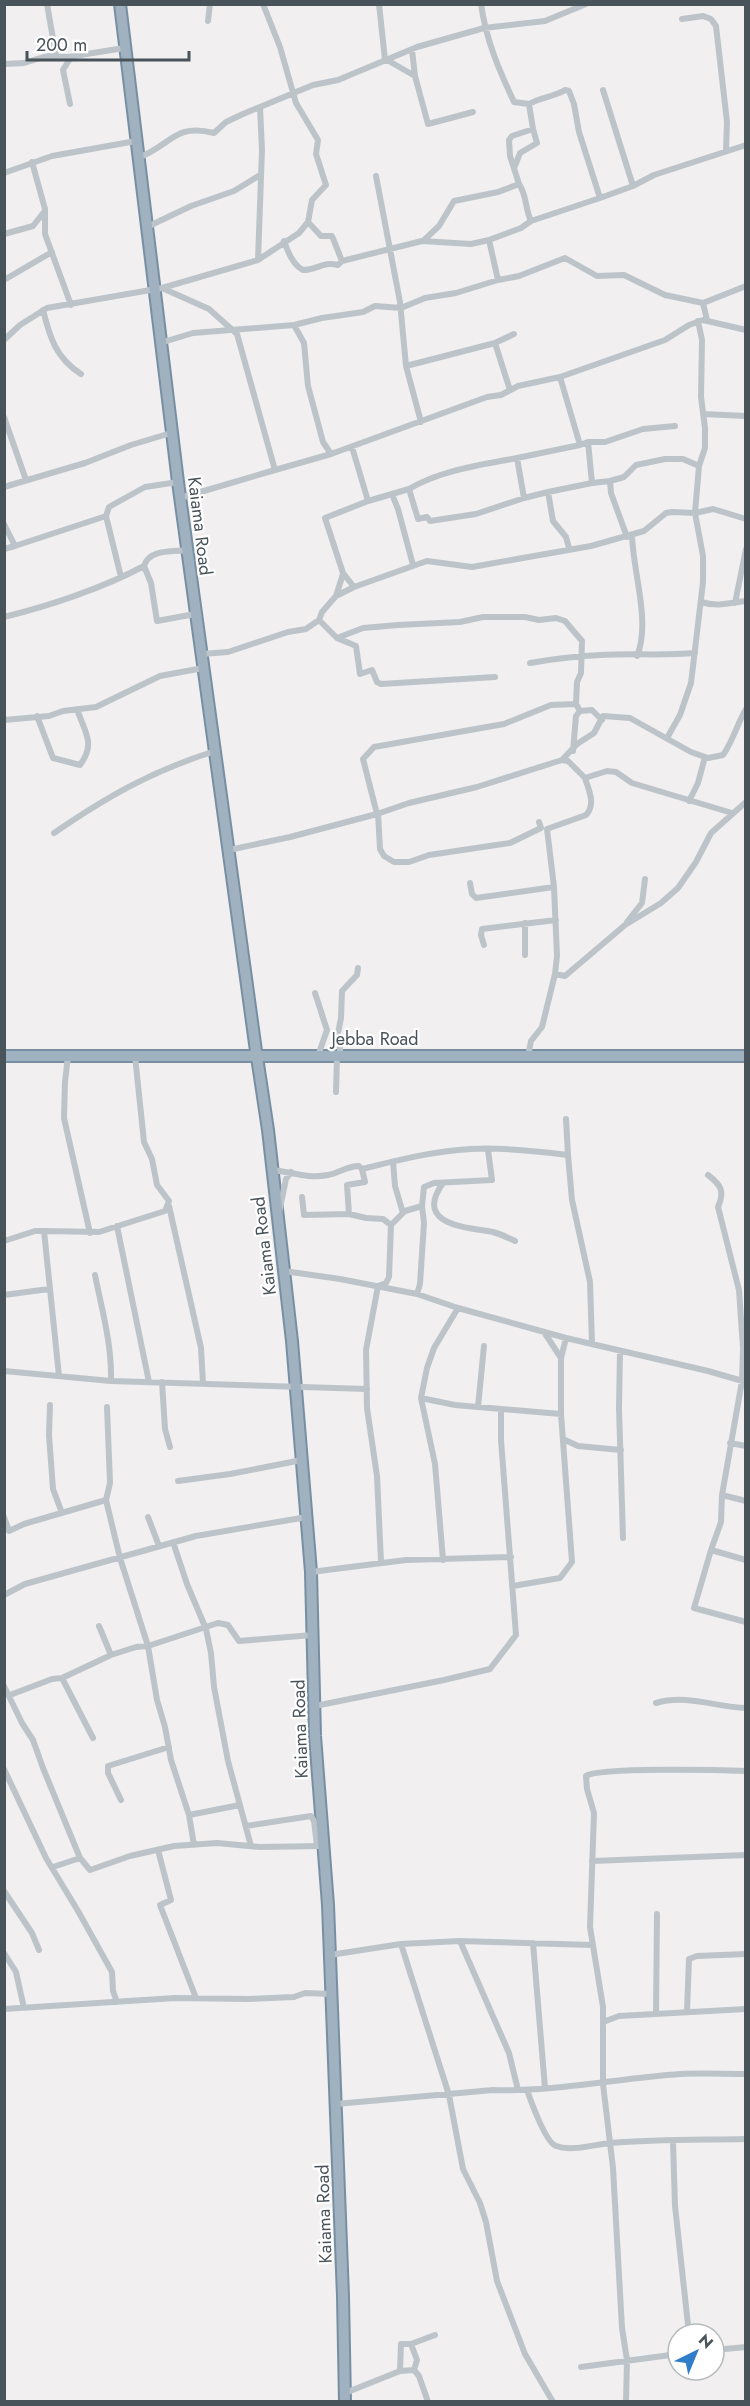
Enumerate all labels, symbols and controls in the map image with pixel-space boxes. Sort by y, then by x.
scale bar [27,24,189,62]
text: 200 m [36,32,87,58]
street label: Kaiama Road [181,475,219,577]
street label: Jebba Road [330,1026,419,1052]
street label: Kaiama Road [245,1195,283,1297]
street label: Kaiama Road [285,1679,315,1779]
street label: Kaiama Road [309,2164,339,2264]
north arrow [666,2322,726,2382]
text: N [693,2329,718,2354]

